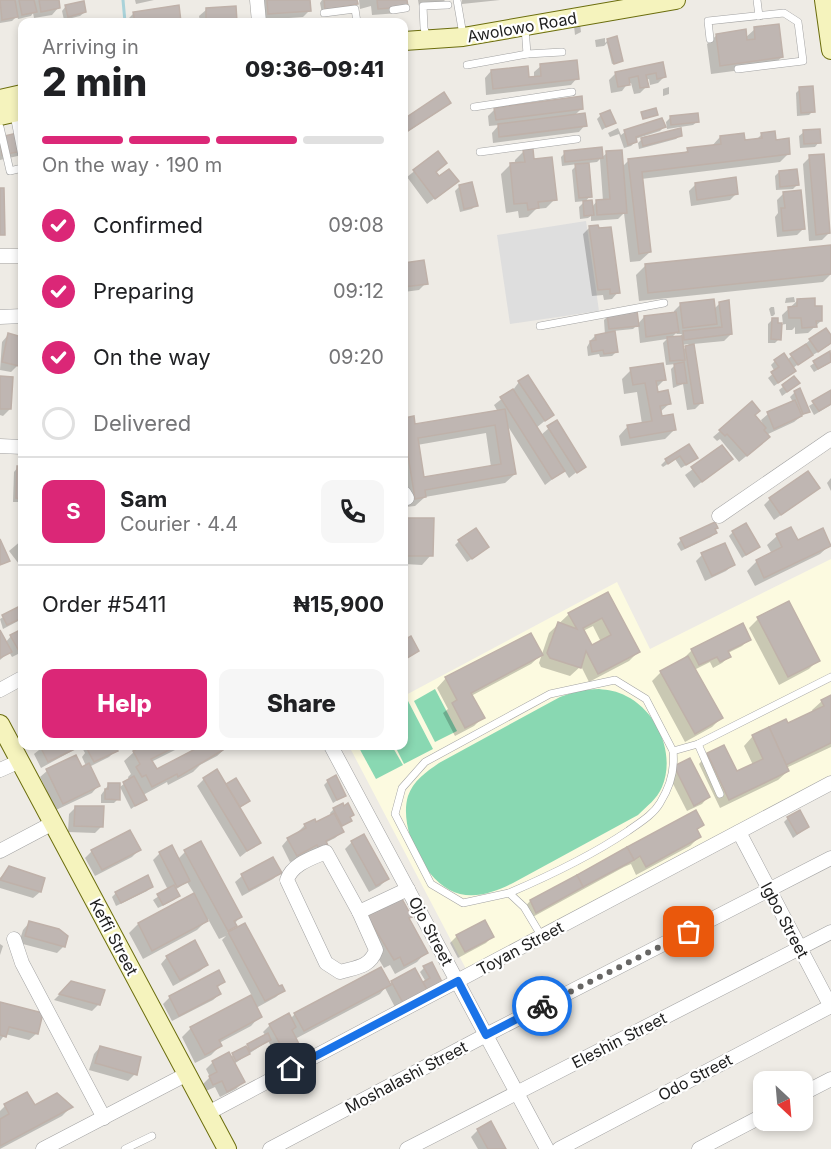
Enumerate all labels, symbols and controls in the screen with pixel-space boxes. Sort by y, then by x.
street label: Awolowo Road [466,8,578,46]
text: Arriving in [42,35,139,59]
text: 09:36–09:41 [245,56,384,82]
text: 2 min [42,58,147,105]
text: On the way · 190 m [42,153,222,177]
icon: check [42,209,75,242]
text: Confirmed [93,212,203,238]
text: 09:08 [328,213,384,237]
icon: check [42,275,75,308]
text: Preparing [93,278,194,304]
text: 09:12 [333,279,384,303]
icon: check [42,341,75,374]
text: On the way [93,344,211,370]
text: 09:20 [328,345,384,369]
text: Delivered [93,410,191,436]
button: phone [321,480,384,543]
text: Sam [120,486,167,512]
text: S [66,498,81,524]
text: Courier · 4.4 [120,512,238,536]
text: Order #5411 [42,591,167,617]
text: ₦15,900 [293,591,384,617]
button: Help [42,669,207,738]
button: Share [219,669,384,738]
street label: Igbo Street [757,879,813,961]
street label: Ojo Street [404,893,458,969]
street label: Keffi Street [85,895,143,979]
pin [663,906,714,957]
icon: bag [672,915,705,948]
street label: Toyan Street [473,917,567,979]
courier [512,976,572,1036]
icon: bike [526,990,559,1023]
street label: Eleshin Street [568,1008,670,1072]
street label: Moshalashi Street [342,1036,470,1118]
pin [265,1043,316,1094]
street label: Odo Street [654,1049,736,1105]
icon: home [274,1052,307,1085]
north arrow [753,1071,813,1131]
map controls [753,1071,813,1131]

